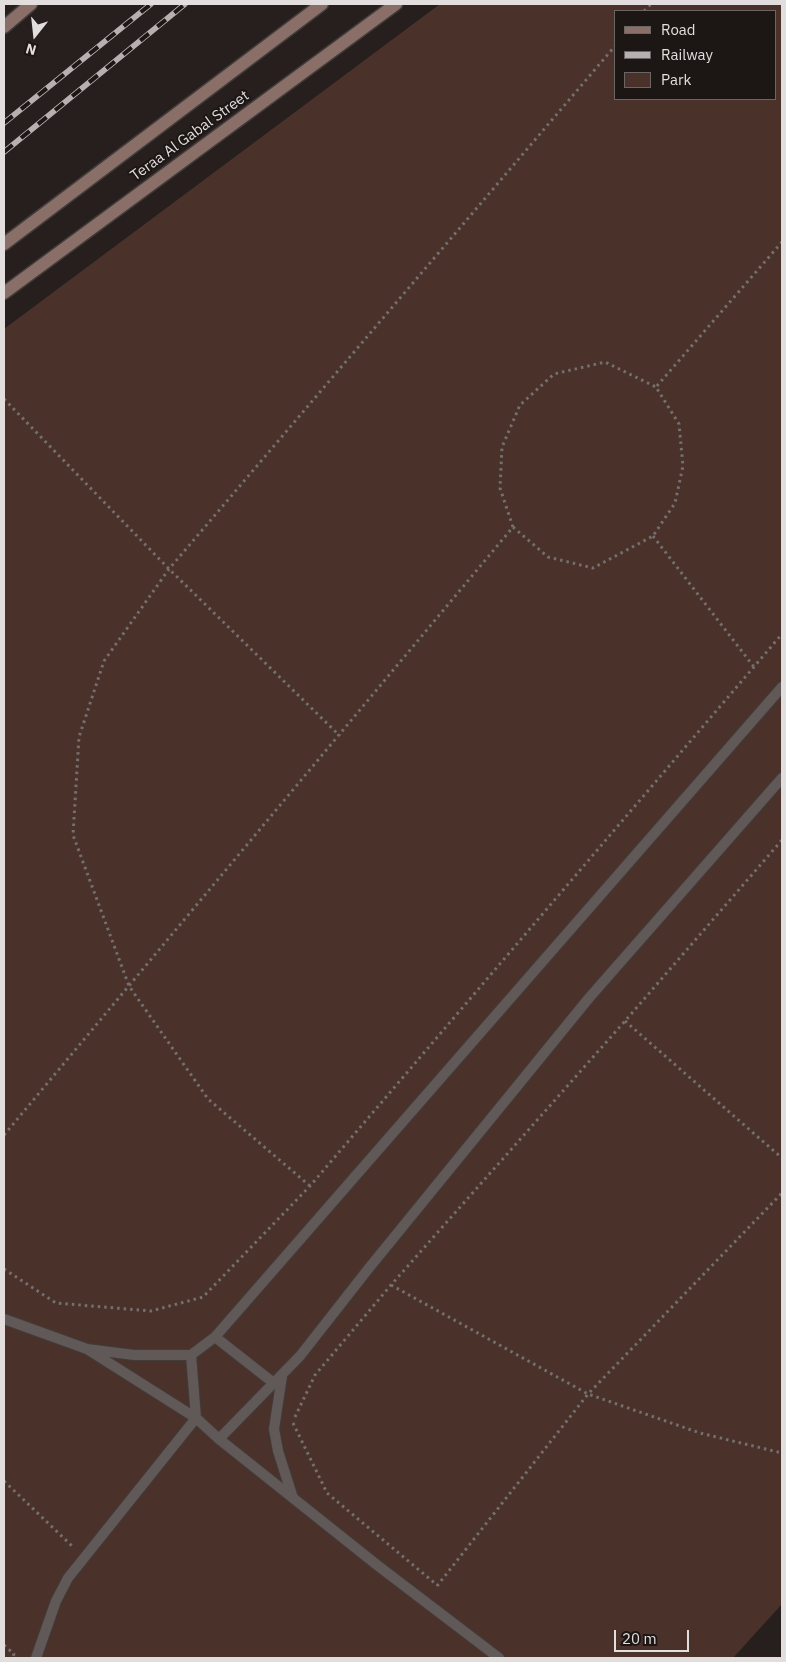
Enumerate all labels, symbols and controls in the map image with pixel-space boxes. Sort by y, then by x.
north arrow [10,10,60,60]
legend [614,10,776,100]
text: Road [661,20,696,39]
text: N [24,39,38,59]
text: Railway [661,45,713,64]
text: Park [661,70,691,89]
street label: Teraa Al Gabal Street [127,87,253,185]
scale bar [616,1620,691,1652]
text: 20 m [622,1629,657,1648]

